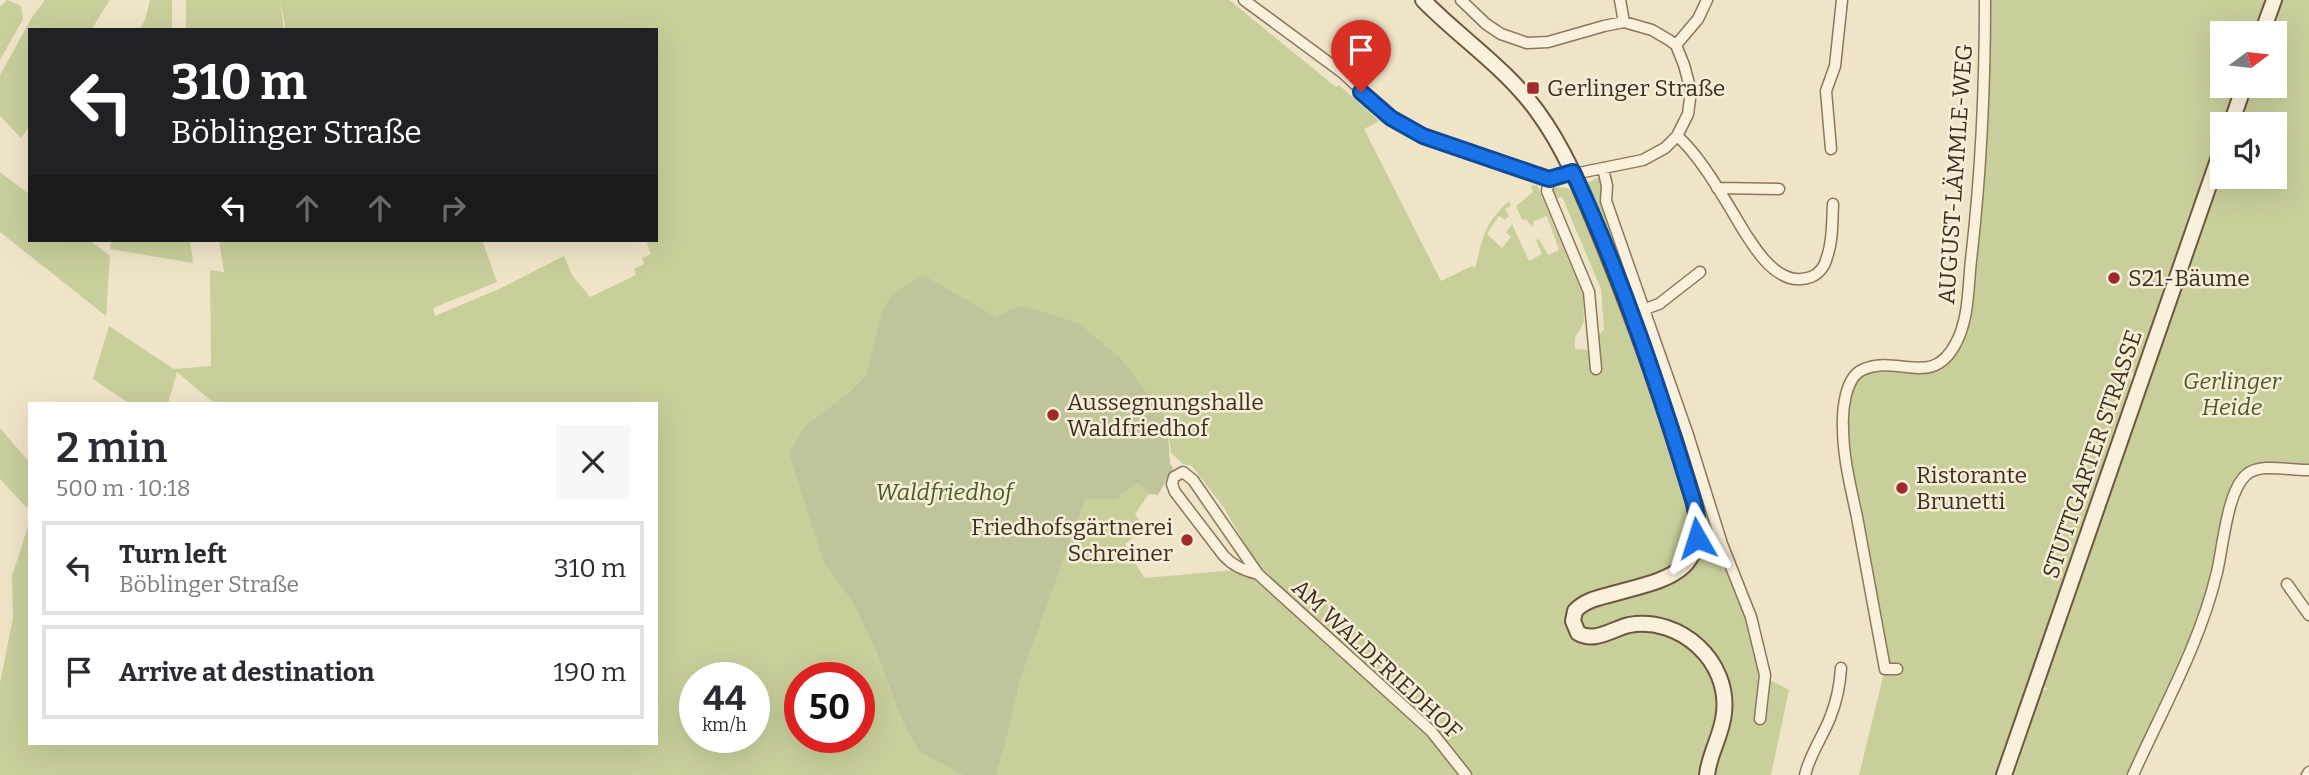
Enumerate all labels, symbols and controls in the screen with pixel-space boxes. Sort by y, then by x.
pin [1331,20,1391,92]
north arrow [2210,21,2287,98]
map controls [2210,21,2287,189]
icon: arrive [1342,31,1380,69]
street label: AUGUST-LÄMMLE-WEG [1932,43,1978,305]
text: 310 m [171,53,307,112]
icon: left [56,56,147,147]
place label: Gerlinger Straße [1547,74,1725,102]
marker: Gerlinger Straße [1525,80,1541,96]
button: sound [2210,112,2287,189]
text: Böblinger Straße [171,113,422,151]
icon: left [215,189,253,227]
icon: ahead [288,189,326,227]
icon: ahead [361,189,399,227]
icon: right [434,189,472,227]
place label: S21-Bäume [2128,264,2250,292]
marker: S21-Bäume [2106,270,2122,286]
street label: STUTTGARTER STRASSE [2036,326,2148,582]
park label: Gerlinger Heide [2183,367,2283,421]
place label: Aussegnungshalle Waldfriedhof [1067,388,1264,442]
marker: Aussegnungshalle Waldfriedhof [1045,407,1061,423]
text: 2 min [56,423,167,473]
button: close [556,425,630,499]
place label: Ristorante Brunetti [1916,461,2027,515]
text: 500 m · 10:18 [56,474,190,502]
park label: Waldfriedhof [875,478,1016,506]
marker: Ristorante Brunetti [1894,480,1910,496]
position arrow [1660,501,1734,575]
place label: Friedhofsgärtnerei Schreiner [971,513,1173,567]
marker: Friedhofsgärtnerei Schreiner [1179,532,1195,548]
text: Turn left [119,539,227,570]
icon: left [60,549,98,587]
text: 310 m [554,553,626,584]
text: Böblinger Straße [119,570,299,598]
street label: AM WALDFRIEDHOF [1286,573,1468,745]
icon: arrive [60,653,98,691]
text: Arrive at destination [119,657,374,688]
text: 190 m [554,657,626,688]
speed limit sign: 50 [784,662,875,753]
text: 44 [703,677,746,719]
text: km/h [702,714,747,736]

